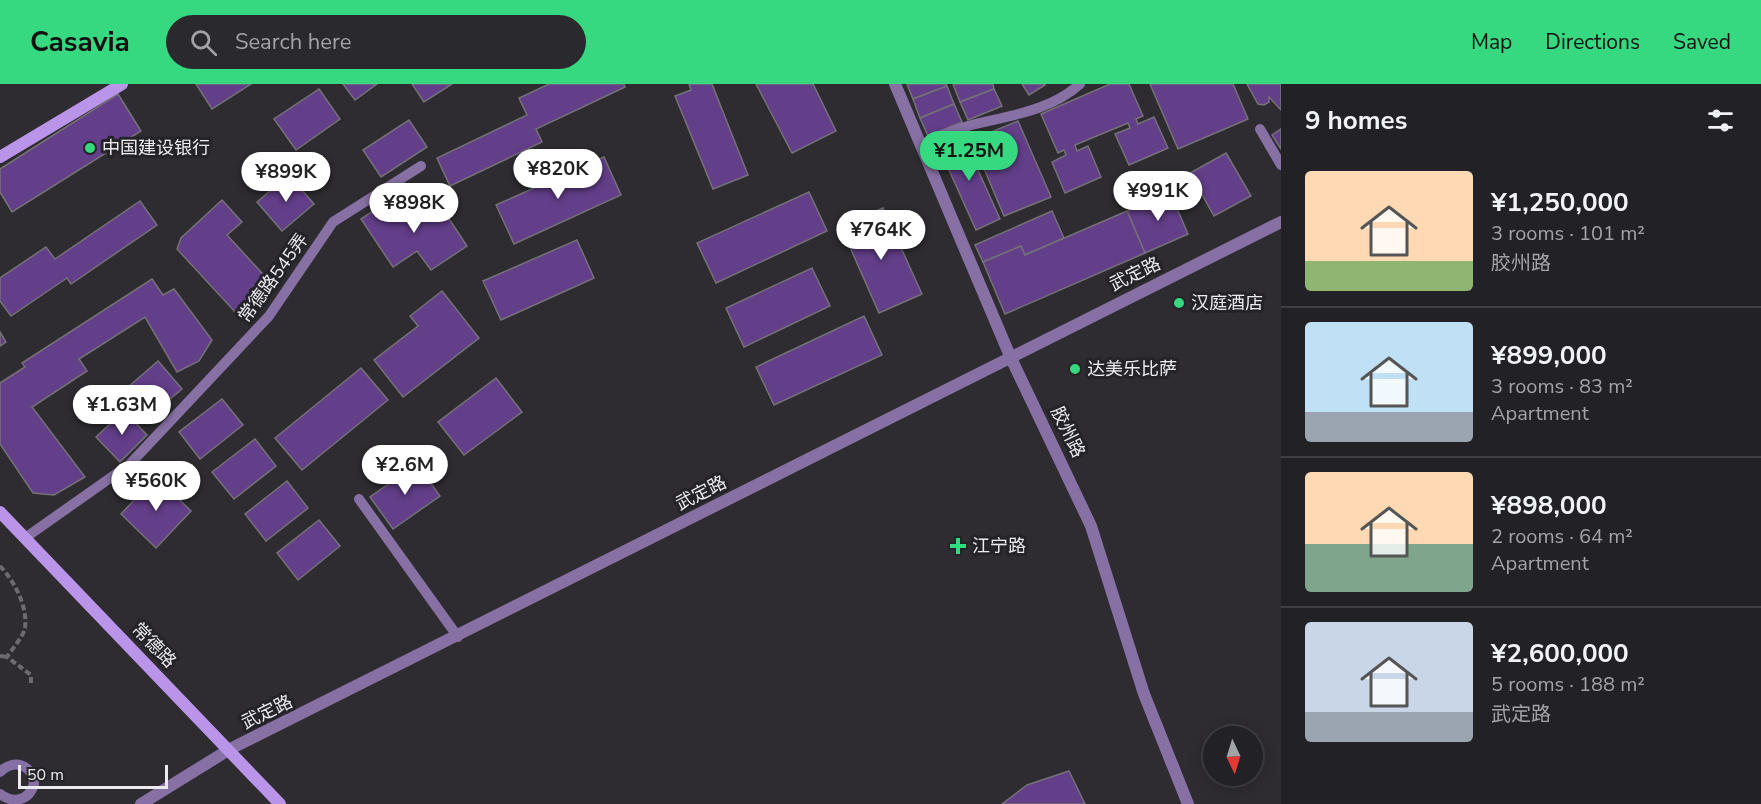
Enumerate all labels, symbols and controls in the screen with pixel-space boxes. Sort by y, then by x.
search box [166,15,586,69]
text: Casavia [30,23,130,61]
icon: search [187,26,220,59]
text: Search here [235,27,352,57]
text: Map [1471,28,1512,56]
text: Directions [1545,28,1640,56]
text: Saved [1673,28,1731,56]
text: 9 homes [1305,103,1407,138]
icon: filters [1704,104,1737,137]
pin: ¥1.25M [920,131,1018,182]
place label: 中国建设银行 [102,136,210,160]
text: ¥1.25M [934,137,1004,164]
marker: 中国建设银行 [83,141,97,155]
pin: ¥820K [516,149,600,200]
pin: ¥899K [244,152,328,203]
text: ¥820K [527,155,589,182]
text: ¥899K [255,158,317,185]
pin: ¥991K [1116,171,1200,222]
text: ¥991K [1127,177,1189,204]
pin: ¥898K [372,183,456,234]
text: ¥1,250,000 [1491,185,1629,220]
text: ¥898K [383,189,445,216]
icon: home [1353,195,1425,267]
pin: ¥764K [839,210,923,261]
text: ¥764K [850,216,912,243]
text: 3 rooms · 101 m² [1491,220,1645,247]
street label: 常德路545弄 [233,229,313,327]
text: 胶州路 [1491,250,1551,277]
street label: 武定路 [1105,251,1165,297]
place label: 汉庭酒店 [1191,291,1263,315]
marker: 汉庭酒店 [1172,296,1186,310]
text: ¥899,000 [1491,338,1607,373]
icon: home [1353,346,1425,418]
place label: 达美乐比萨 [1087,357,1177,381]
marker: 达美乐比萨 [1068,362,1082,376]
text: 3 rooms · 83 m² [1491,373,1633,400]
pin: ¥1.63M [73,385,171,436]
text: ¥1.63M [87,391,157,418]
text: Apartment [1491,400,1589,427]
street label: 胶州路 [1045,402,1091,462]
pin: ¥2.6M [363,445,447,496]
text: ¥2.6M [376,451,434,478]
pin: ¥560K [114,461,198,512]
text: ¥560K [125,467,187,494]
street label: 武定路 [671,470,731,516]
text: ¥898,000 [1491,488,1607,523]
icon: home [1353,496,1425,568]
text: 2 rooms · 64 m² [1491,523,1633,550]
place label: 江宁路 [972,534,1026,558]
marker: 江宁路 [949,537,967,555]
text: Apartment [1491,550,1589,577]
street label: 常德路 [127,617,181,673]
text: ¥2,600,000 [1491,636,1629,671]
icon: home [1353,646,1425,718]
text: 5 rooms · 188 m² [1491,671,1645,698]
street label: 武定路 [237,689,297,735]
text: 武定路 [1491,701,1551,728]
north arrow [1203,726,1263,786]
map controls [1203,726,1263,786]
scale bar [18,762,168,790]
text: 50 m [27,764,64,786]

